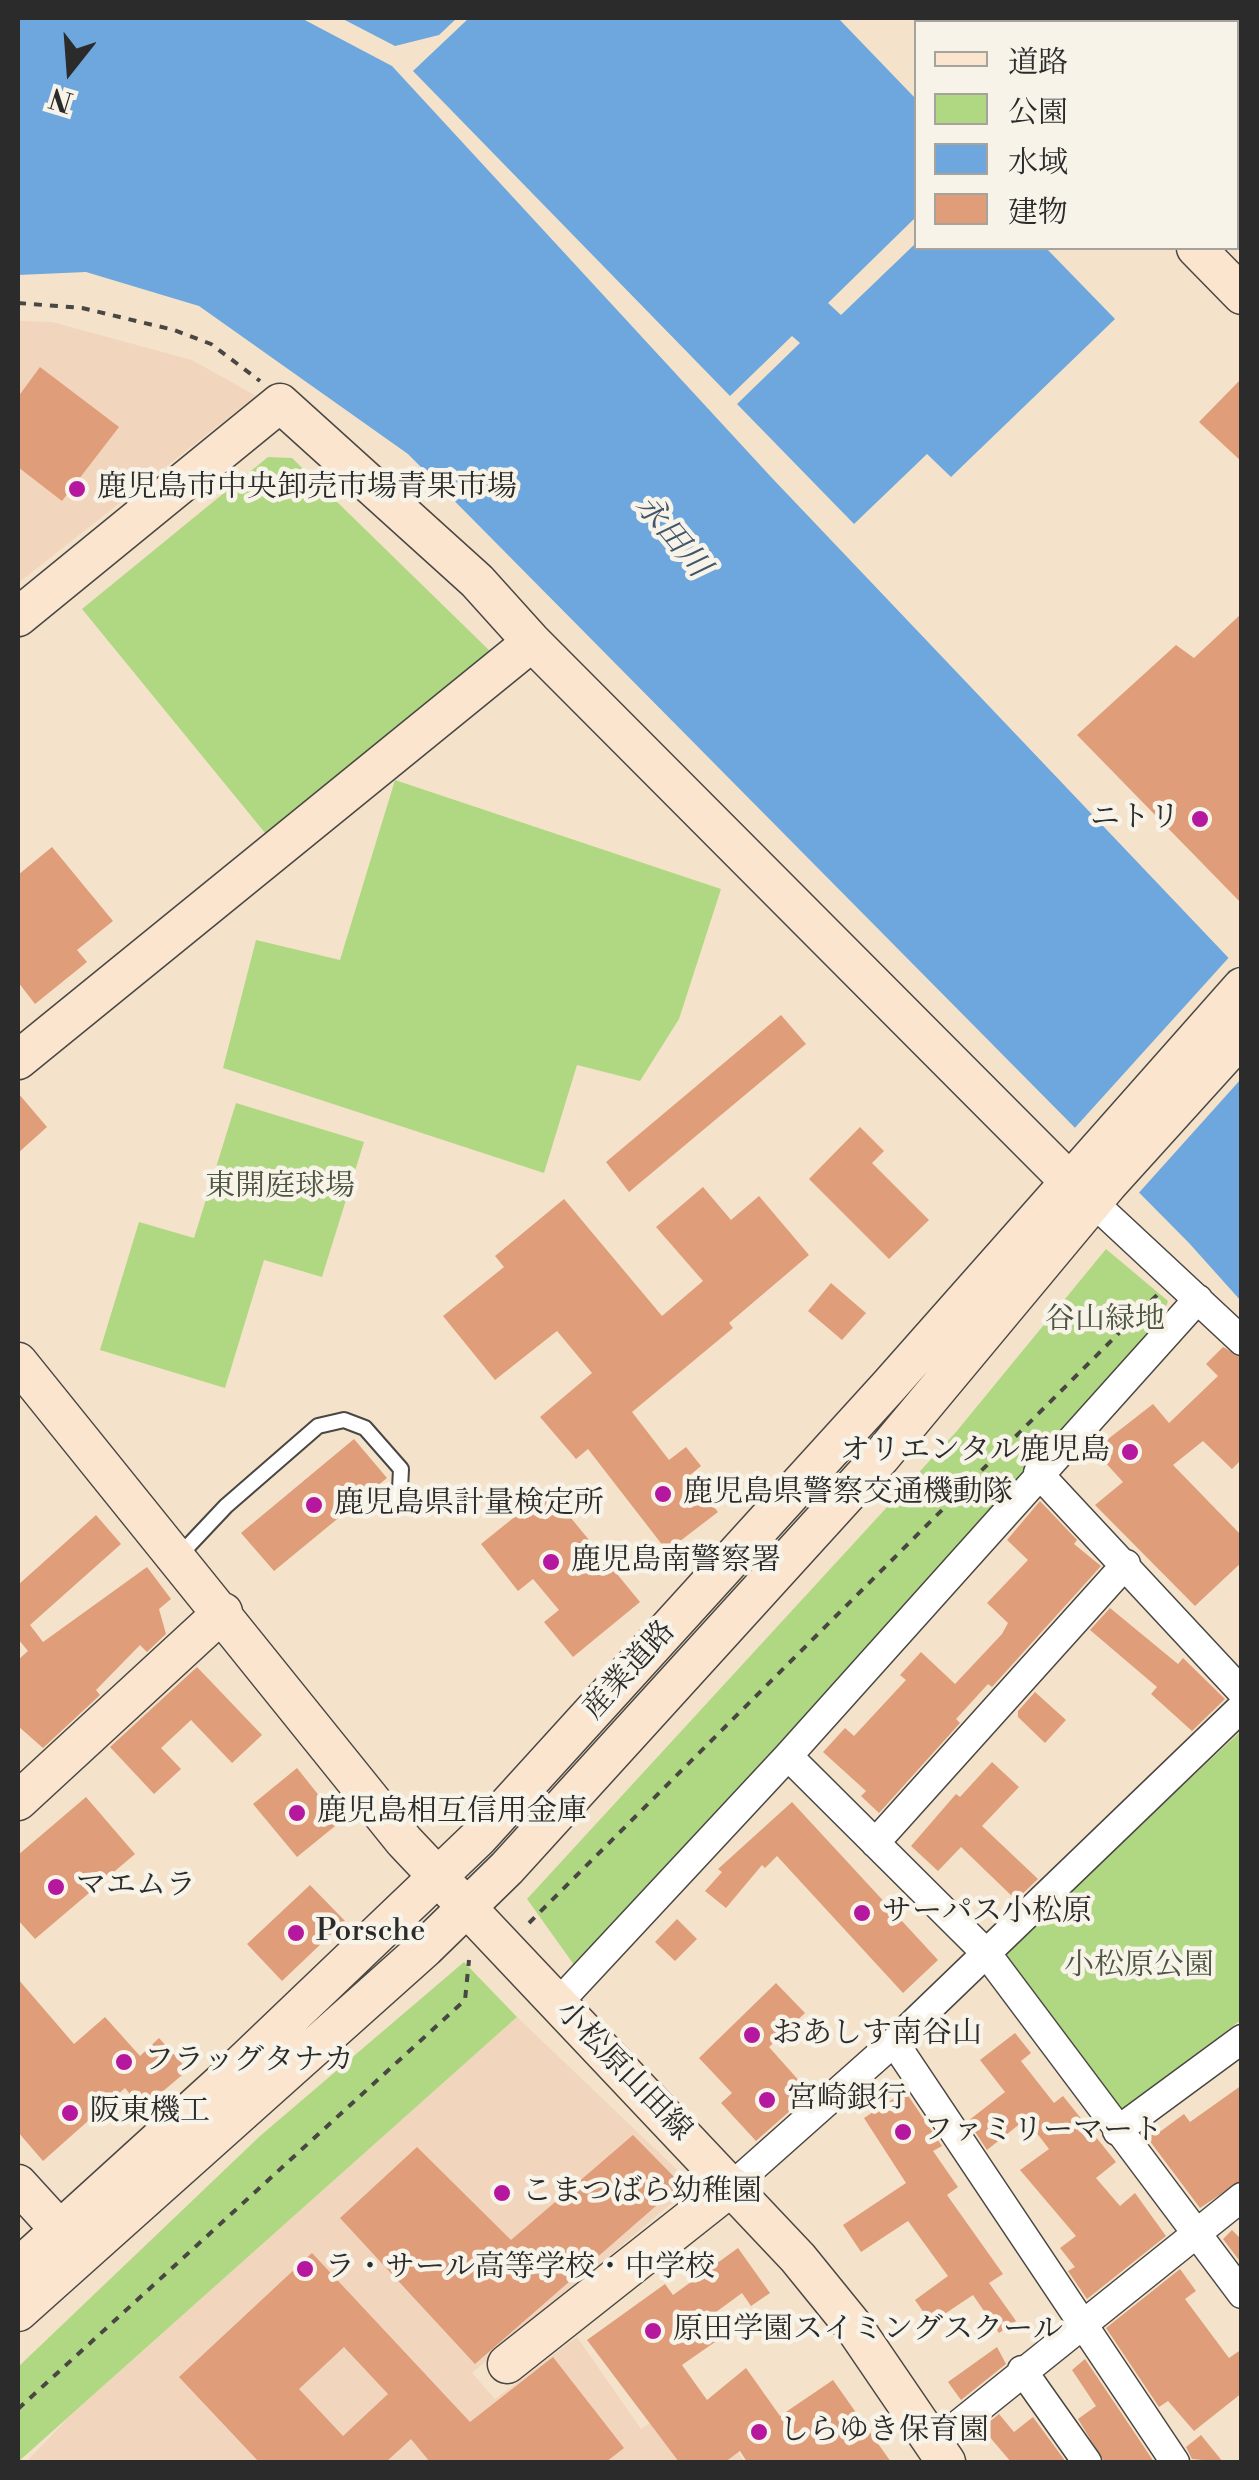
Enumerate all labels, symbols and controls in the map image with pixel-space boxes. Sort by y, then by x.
north arrow [20,20,120,120]
legend [914,20,1239,250]
text: 道路 [1008,44,1068,82]
text: N [45,79,77,119]
text: 公園 [1008,94,1068,132]
text: 水域 [1008,144,1068,182]
text: 建物 [1008,194,1068,232]
place label: 鹿児島市中央卸売市場青果市場 [97,471,517,507]
marker: 鹿児島市中央卸売市場青果市場 [66,478,88,500]
water label: 永田川 [625,488,717,586]
place label: ニトリ [1090,801,1180,837]
marker: ニトリ [1189,808,1211,830]
park label: 東開庭球場 [205,1170,355,1206]
park label: 谷山緑地 [1045,1303,1165,1339]
place label: オリエンタル鹿児島 [840,1434,1110,1470]
marker: オリエンタル鹿児島 [1119,1441,1141,1463]
place label: 鹿児島県警察交通機動隊 [683,1476,1013,1512]
marker: 鹿児島県警察交通機動隊 [652,1483,674,1505]
place label: 鹿児島県計量検定所 [334,1487,604,1523]
marker: 鹿児島県計量検定所 [303,1494,325,1516]
place label: 鹿児島南警察署 [571,1544,781,1580]
marker: 鹿児島南警察署 [540,1551,562,1573]
street label: 産業道路 [576,1614,684,1728]
place label: 鹿児島相互信用金庫 [317,1795,587,1831]
marker: 鹿児島相互信用金庫 [286,1802,308,1824]
place label: マエムラ [76,1869,196,1905]
marker: マエムラ [45,1876,67,1898]
place label: サーパス小松原 [882,1895,1092,1931]
marker: サーパス小松原 [851,1902,873,1924]
place label: Porsche [316,1915,425,1951]
marker: Porsche [285,1922,307,1944]
park label: 小松原公園 [1064,1949,1214,1985]
street label: 小松原山田線 [548,1995,698,2149]
place label: おあしす南谷山 [772,2017,982,2053]
marker: おあしす南谷山 [741,2024,763,2046]
place label: フラッグタナカ [144,2044,354,2080]
marker: フラッグタナカ [113,2051,135,2073]
place label: 宮崎銀行 [787,2082,907,2118]
marker: 宮崎銀行 [756,2089,778,2111]
place label: 阪東機工 [90,2095,210,2131]
marker: 阪東機工 [59,2102,81,2124]
place label: ファミリーマート [923,2114,1163,2150]
marker: ファミリーマート [892,2121,914,2143]
place label: こまつばら幼稚園 [522,2175,762,2211]
marker: こまつばら幼稚園 [491,2182,513,2204]
place label: ラ・サール高等学校・中学校 [325,2251,715,2287]
marker: ラ・サール高等学校・中学校 [294,2258,316,2280]
place label: 原田学園スイミングスクール [673,2313,1063,2349]
marker: 原田学園スイミングスクール [642,2320,664,2342]
place label: しらゆき保育園 [779,2414,989,2450]
marker: しらゆき保育園 [748,2421,770,2443]

